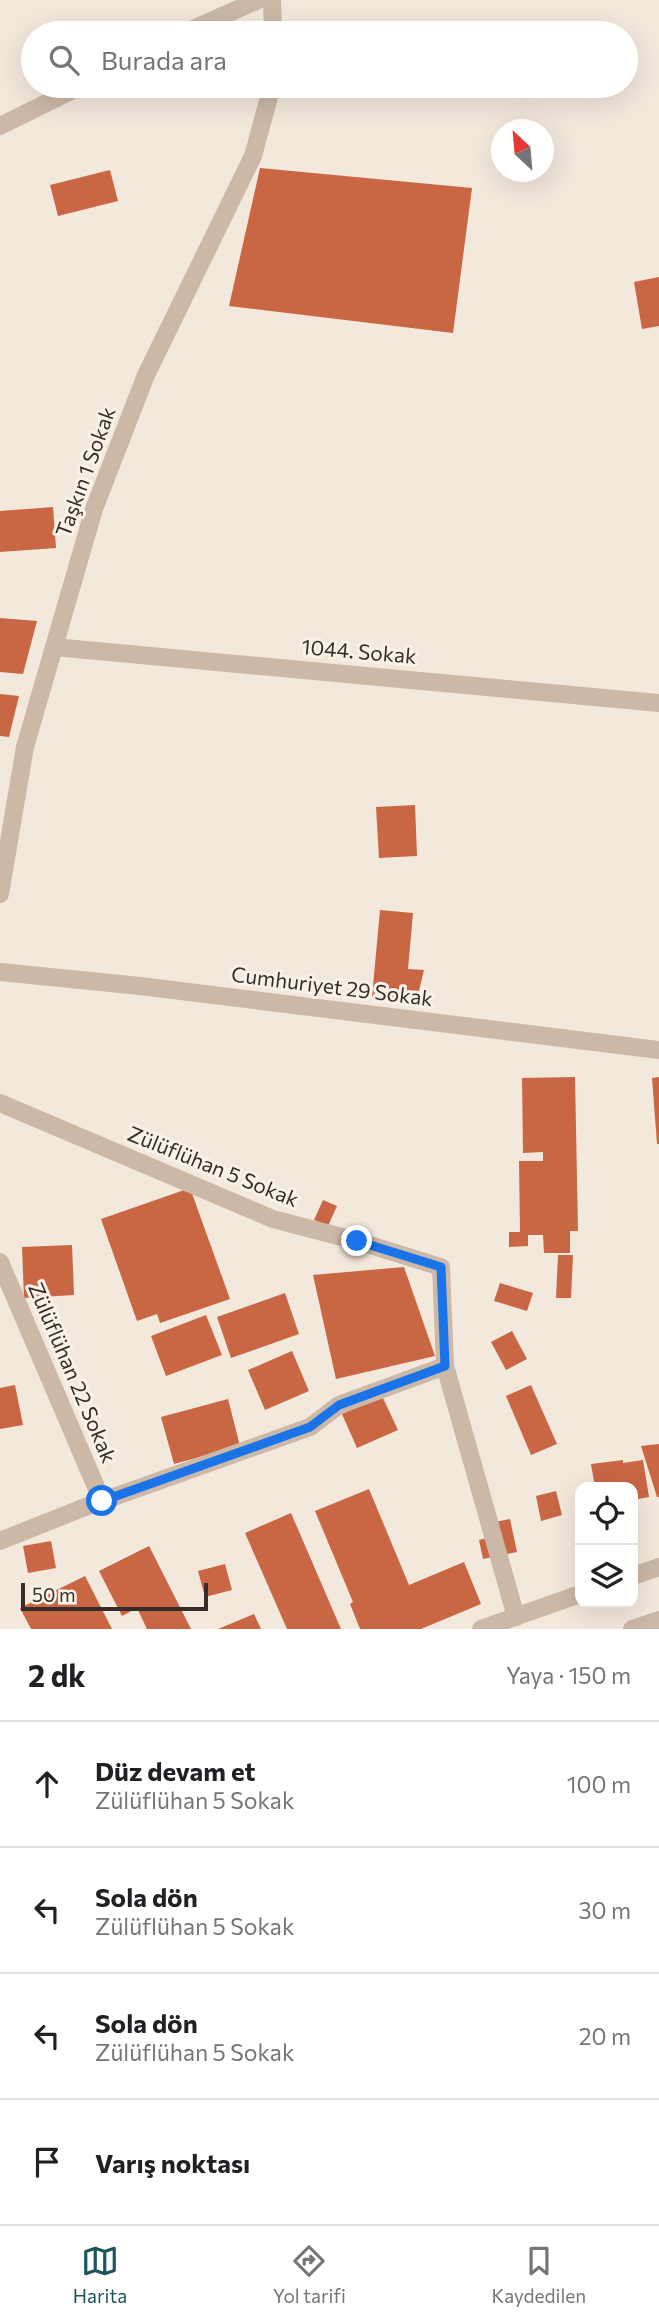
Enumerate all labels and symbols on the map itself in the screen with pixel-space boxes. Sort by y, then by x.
north arrow [491,119,554,182]
street label: Taşkın 1 Sokak [49,403,120,540]
street label: 1044. Sokak [301,633,418,668]
street label: Cumhuriyet 29 Sokak [230,961,434,1010]
street label: Zülüflühan 5 Sokak [124,1120,303,1211]
route end [341,1225,372,1256]
street label: Zülüflühan 22 Sokak [24,1279,123,1466]
route start [86,1485,117,1516]
scale bar [21,1580,208,1612]

